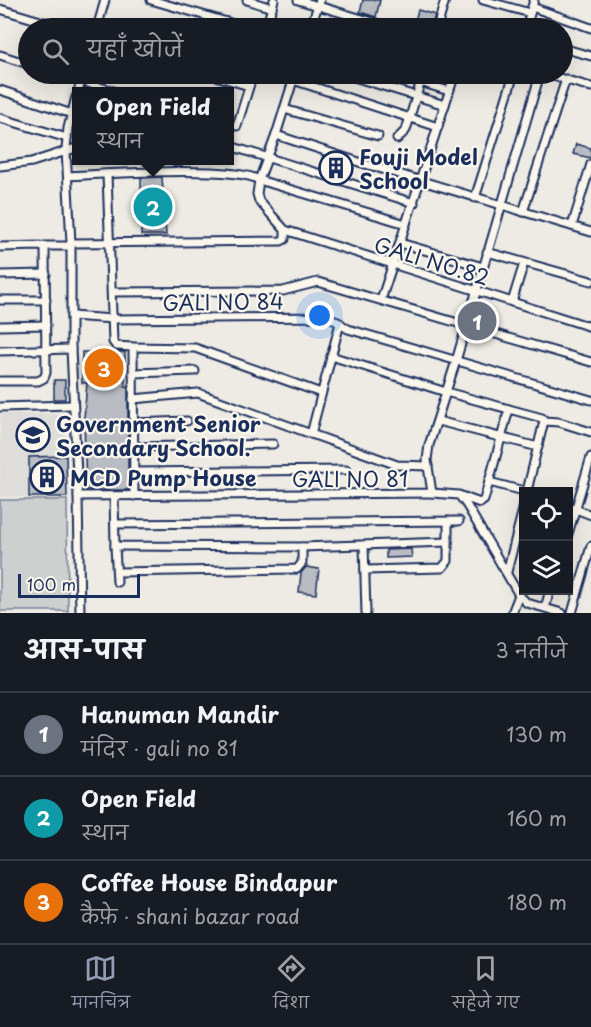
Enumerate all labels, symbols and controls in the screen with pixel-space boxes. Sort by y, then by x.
search box [18,18,573,84]
text: यहाँ खोजें [87,31,183,64]
icon: search [39,35,72,68]
popup [72,87,234,165]
text: Open Field [95,89,211,122]
text: स्थान [95,125,143,155]
place label: Fouji Model School [359,140,478,196]
building icon: Fouji Model School [318,150,354,186]
pin: 2 [134,184,172,230]
street label: GALI NO.82 [371,227,493,293]
street label: GALI NO 84 [162,284,284,318]
pin: 1 [458,298,496,344]
your location [305,301,334,330]
pin: 3 [84,346,124,391]
place label: Government Senior Secondary School. [56,407,261,463]
school or university icon: Government Senior Secondary School. [15,417,51,453]
building icon: MCD Pump House [29,459,65,495]
place label: MCD Pump House [70,461,256,493]
street label: GALI NO 81 [292,462,408,494]
map controls [519,487,573,595]
button: locate [519,487,573,541]
button: layers [519,541,573,595]
scale bar [18,571,140,598]
text: 100 m [27,572,76,596]
text: आस-पास [24,629,144,668]
text: 3 नतीजे [495,635,567,665]
text: Hanuman Mandir [81,697,279,730]
text: 1 [39,719,48,749]
text: 130 m [507,719,567,749]
text: मंदिर · gali no 81 [81,733,238,763]
text: Open Field [81,781,196,814]
text: 2 [36,803,51,833]
text: 160 m [507,803,567,833]
text: स्थान [81,817,128,847]
text: Coffee House Bindapur [81,865,337,898]
text: 3 [37,887,50,917]
text: 180 m [507,887,567,917]
text: कैफ़े · shani bazar road [81,901,300,931]
tab: मानचित्र [71,952,130,1020]
tab: दिशा [273,952,309,1020]
tab: सहेजे गए [452,952,520,1020]

